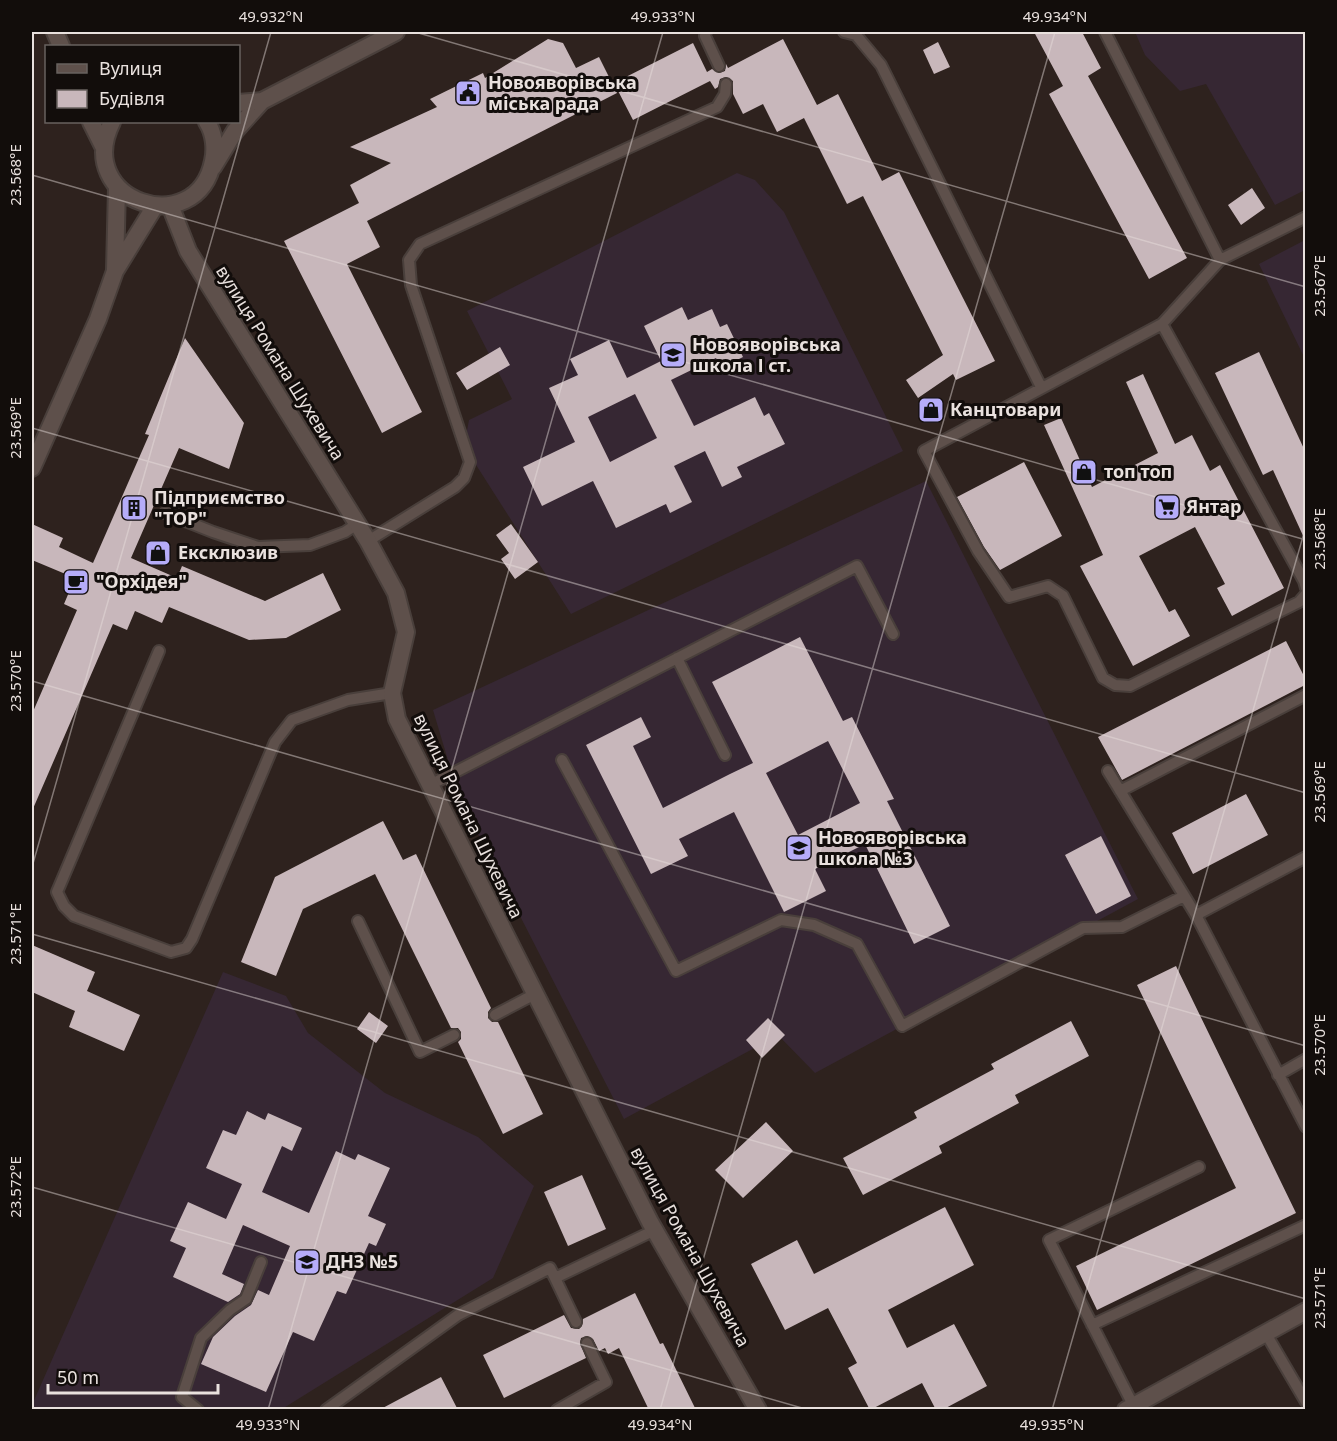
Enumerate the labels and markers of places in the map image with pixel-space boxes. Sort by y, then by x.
place label: Новояворівська міська рада [488,70,637,115]
public building icon: Новояворівська міська рада [453,78,483,108]
place label: Новояворівська школа І ст. [692,332,841,377]
school or university icon: Новояворівська школа І ст. [658,340,688,370]
shop icon: Канцтовари [916,395,946,425]
place label: Канцтовари [950,397,1061,421]
shop icon: топ топ [1069,457,1099,487]
place label: топ топ [1104,459,1172,483]
place label: Підприємство "ТОР" [154,485,285,530]
supermarket icon: Янтар [1152,492,1182,522]
building icon: Підприємство "ТОР" [119,493,149,523]
place label: Янтар [1186,494,1241,518]
shop icon: Ексклюзив [143,538,173,568]
place label: Ексклюзив [178,540,278,564]
cafe icon: "Орхідея" [61,567,91,597]
place label: "Орхідея" [96,569,187,593]
place label: Новояворівська школа №3 [818,825,967,870]
school or university icon: Новояворівська школа №3 [784,833,814,863]
school or university icon: ДНЗ №5 [292,1247,322,1277]
place label: ДНЗ №5 [326,1249,398,1273]

